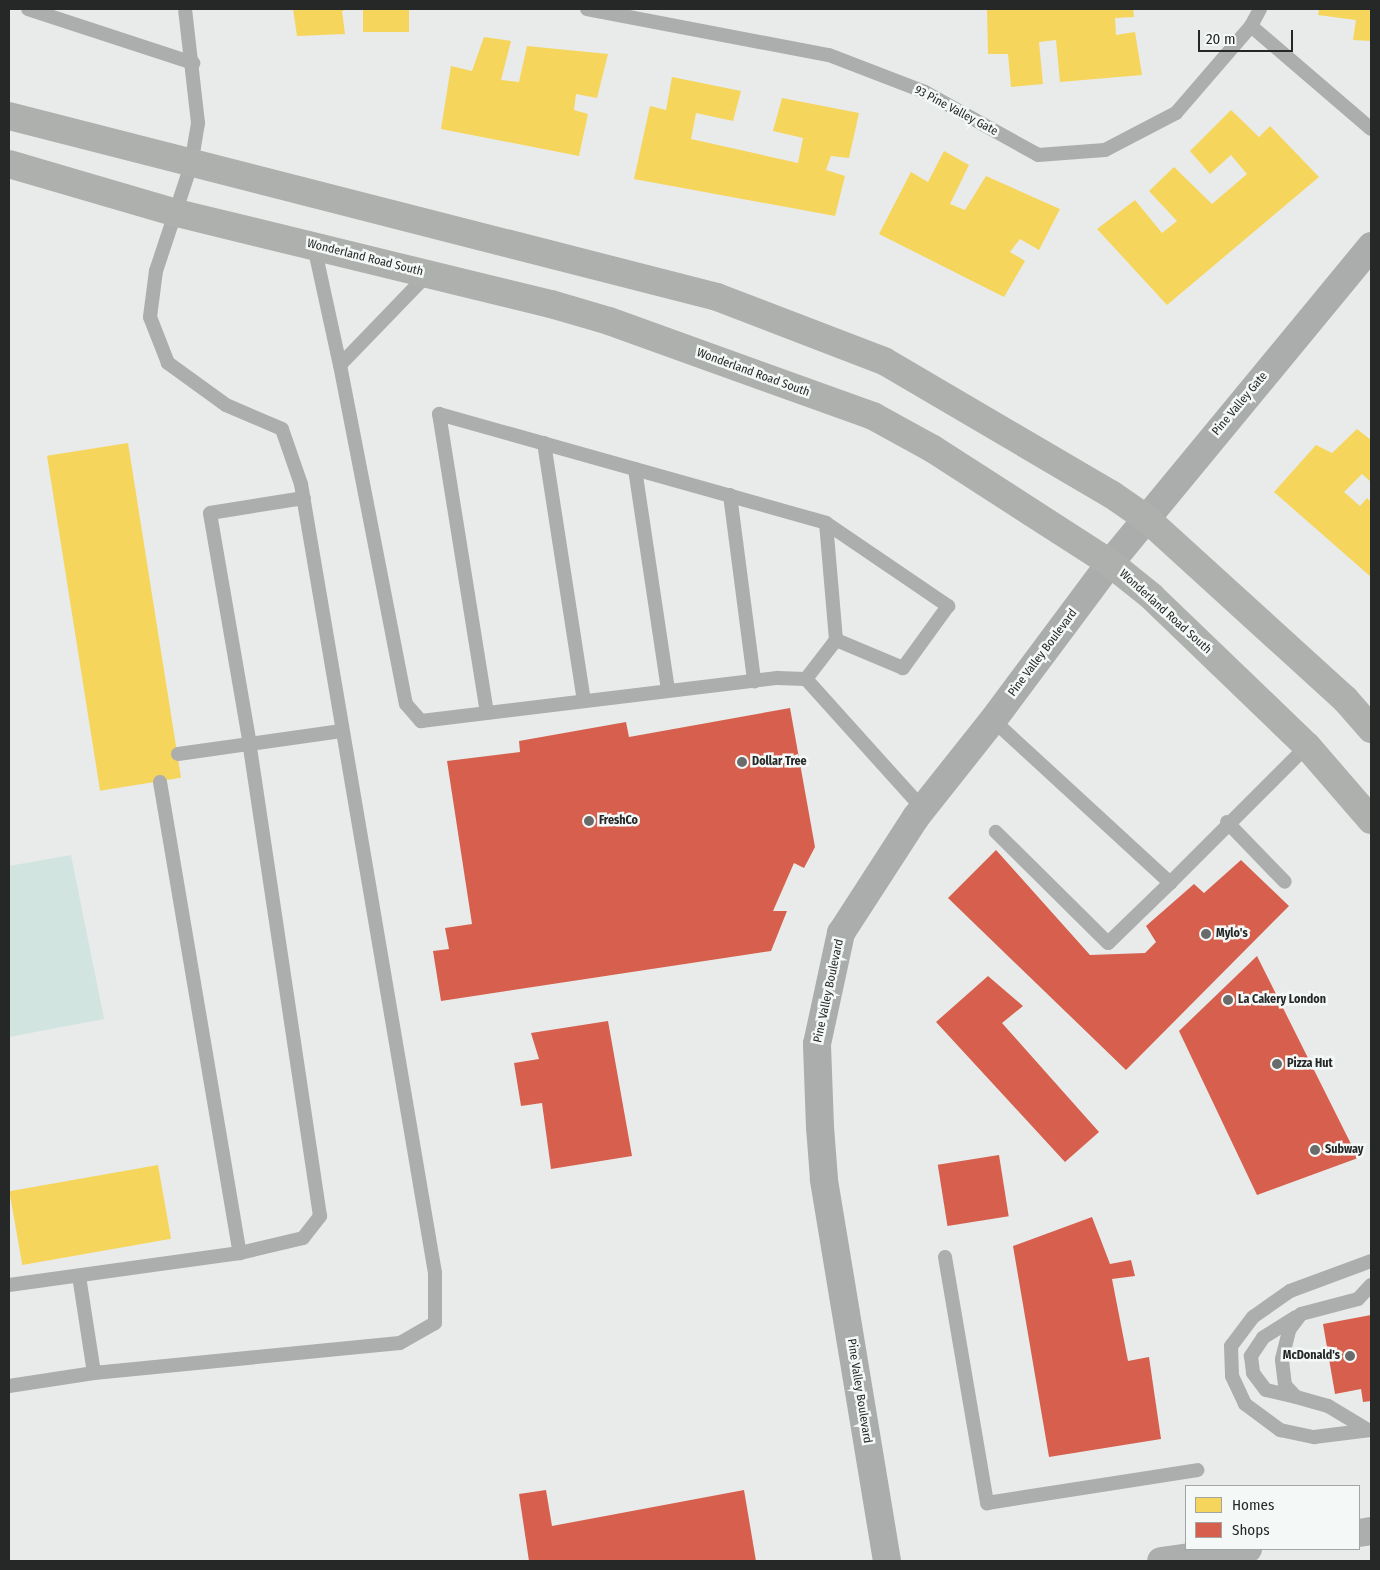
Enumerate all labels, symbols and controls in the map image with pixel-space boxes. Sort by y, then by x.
scale bar [1200,20,1295,52]
text: 20 m [1206,30,1236,48]
street label: 93 Pine Valley Gate [912,83,1000,139]
street label: Wonderland Road South [305,237,425,279]
street label: Wonderland Road South [695,346,811,400]
street label: Pine Valley Gate [1209,369,1271,439]
street label: Wonderland Road South [1116,567,1214,657]
street label: Pine Valley Boulevard [1005,607,1081,699]
place label: Dollar Tree [752,755,807,769]
marker: Dollar Tree [736,756,748,768]
place label: FreshCo [599,814,638,828]
marker: FreshCo [583,815,595,827]
place label: Mylo's [1216,927,1248,941]
marker: Mylo's [1200,928,1212,940]
street label: Pine Valley Boulevard [811,938,847,1044]
place label: La Cakery London [1238,993,1326,1007]
marker: La Cakery London [1222,994,1234,1006]
place label: Pizza Hut [1287,1057,1333,1071]
marker: Pizza Hut [1271,1058,1283,1070]
place label: Subway [1325,1143,1364,1157]
marker: Subway [1309,1144,1321,1156]
street label: Pine Valley Boulevard [844,1338,874,1444]
place label: McDonald's [1283,1349,1340,1363]
marker: McDonald's [1344,1350,1356,1362]
legend [1185,1485,1360,1550]
text: Homes [1232,1496,1274,1514]
text: Shops [1232,1521,1270,1539]

